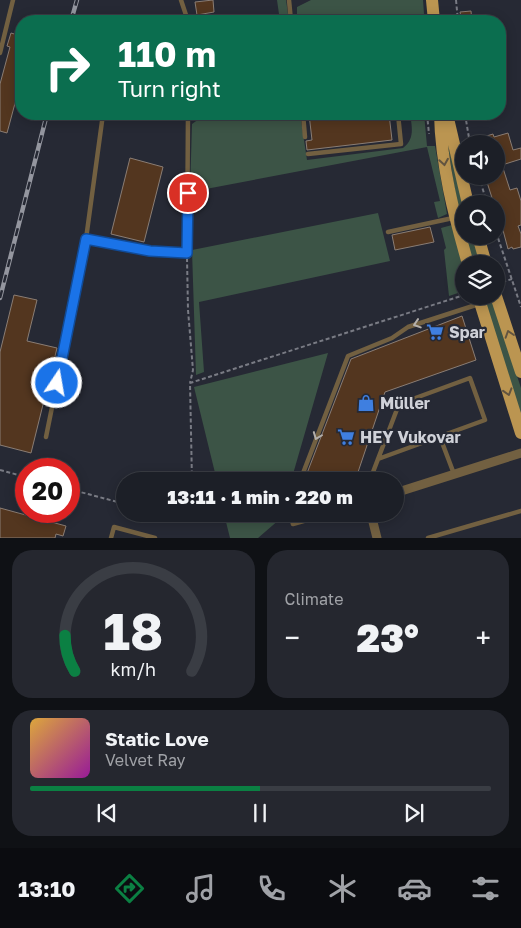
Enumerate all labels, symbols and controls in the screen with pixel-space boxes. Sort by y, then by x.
text: 110 m [118,33,216,75]
icon: right [35,35,100,100]
text: Turn right [118,75,221,102]
map controls [455,135,505,305]
button: sound [455,135,505,185]
one-way arrow [439,158,449,167]
pin [167,172,209,214]
icon: arrive [174,179,202,207]
button: search [455,195,505,245]
button: layers [455,255,505,305]
one-way arrow [413,318,422,328]
supermarket icon: Spar [425,322,445,342]
place label: Spar [449,322,485,342]
one-way arrow [504,330,514,339]
position arrow [30,356,82,408]
one-way arrow [502,387,512,395]
shop icon: Müller [356,393,376,413]
place label: Müller [380,393,430,413]
supermarket icon: HEY Vukovar [336,427,356,447]
place label: HEY Vukovar [360,427,461,447]
one-way arrow [313,431,323,440]
speed limit sign: 20 [15,458,80,523]
text: 13:11 · 1 min · 220 m [167,485,353,508]
text: Climate [285,589,344,609]
text: 18 [103,599,163,661]
text: 23° [357,615,419,660]
text: − [285,621,300,654]
text: + [476,621,491,654]
text: km/h [111,658,156,680]
text: Static Love [105,727,209,750]
text: Velvet Ray [105,750,186,770]
icon: previous [93,799,121,827]
icon: pause [246,799,274,827]
icon: next [400,799,428,827]
icon: directions [112,871,147,906]
icon: music [183,871,218,906]
icon: phone [254,871,289,906]
icon: climate [325,871,360,906]
icon: car [397,871,432,906]
icon: filters [468,871,503,906]
text: 13:10 [18,875,76,902]

